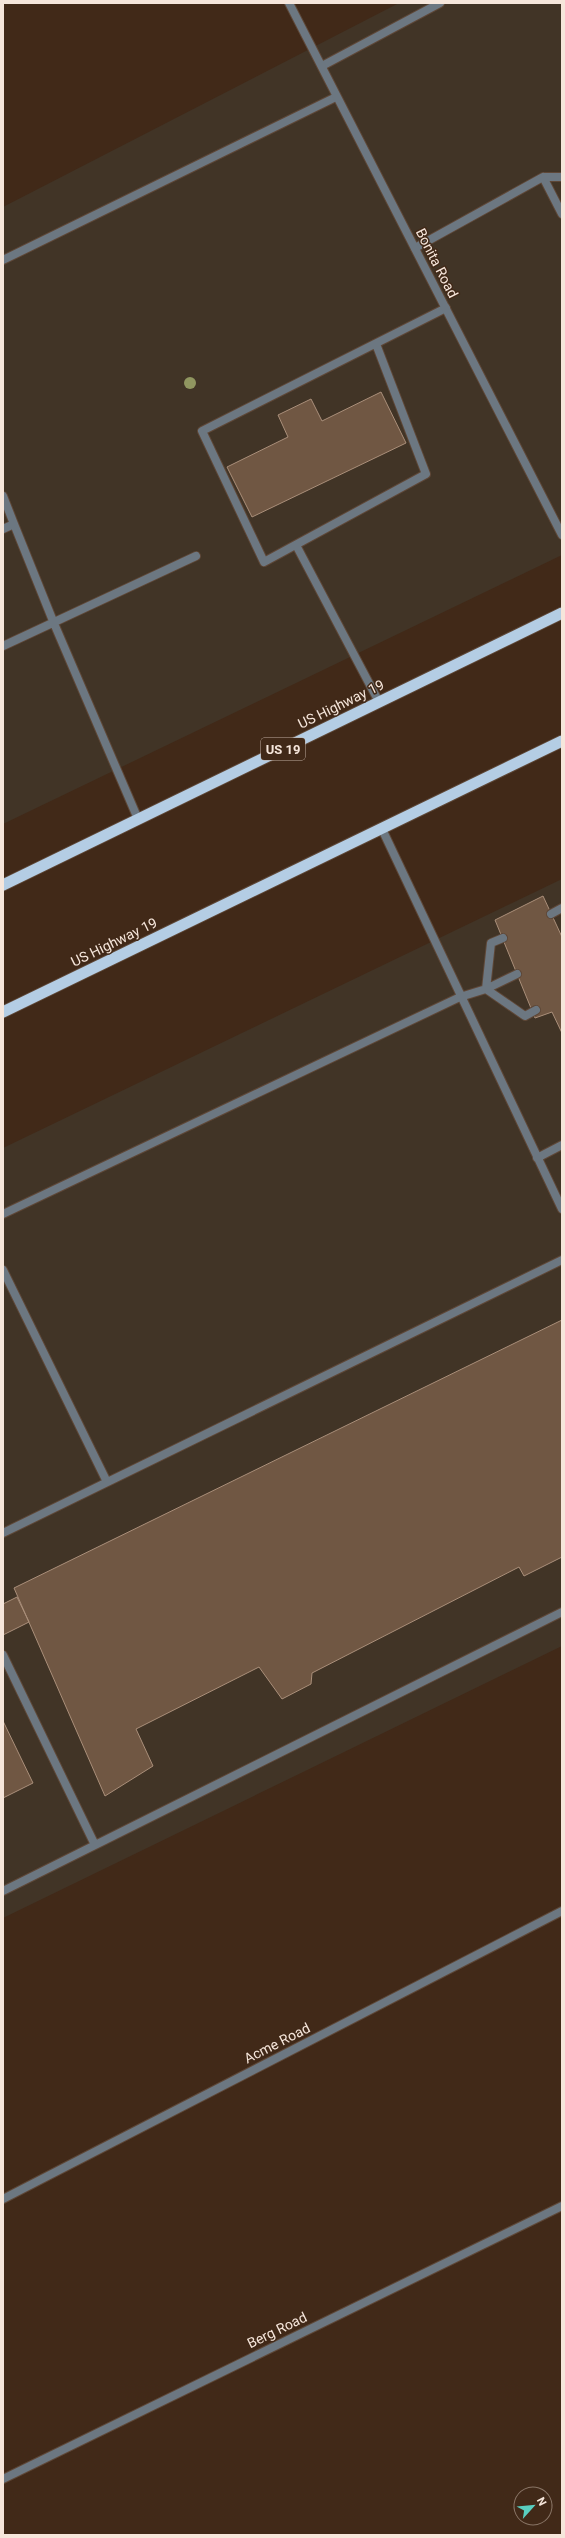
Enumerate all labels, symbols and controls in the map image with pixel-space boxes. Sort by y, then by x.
street label: Bonita Road [413,226,461,300]
street label: US Highway 19 [295,676,387,732]
road number: US 19 [261,738,305,760]
street label: US Highway 19 [68,914,160,970]
street label: Acme Road [241,2020,313,2066]
street label: Berg Road [245,2309,309,2351]
north arrow [513,2486,553,2526]
text: N [534,2495,549,2508]

